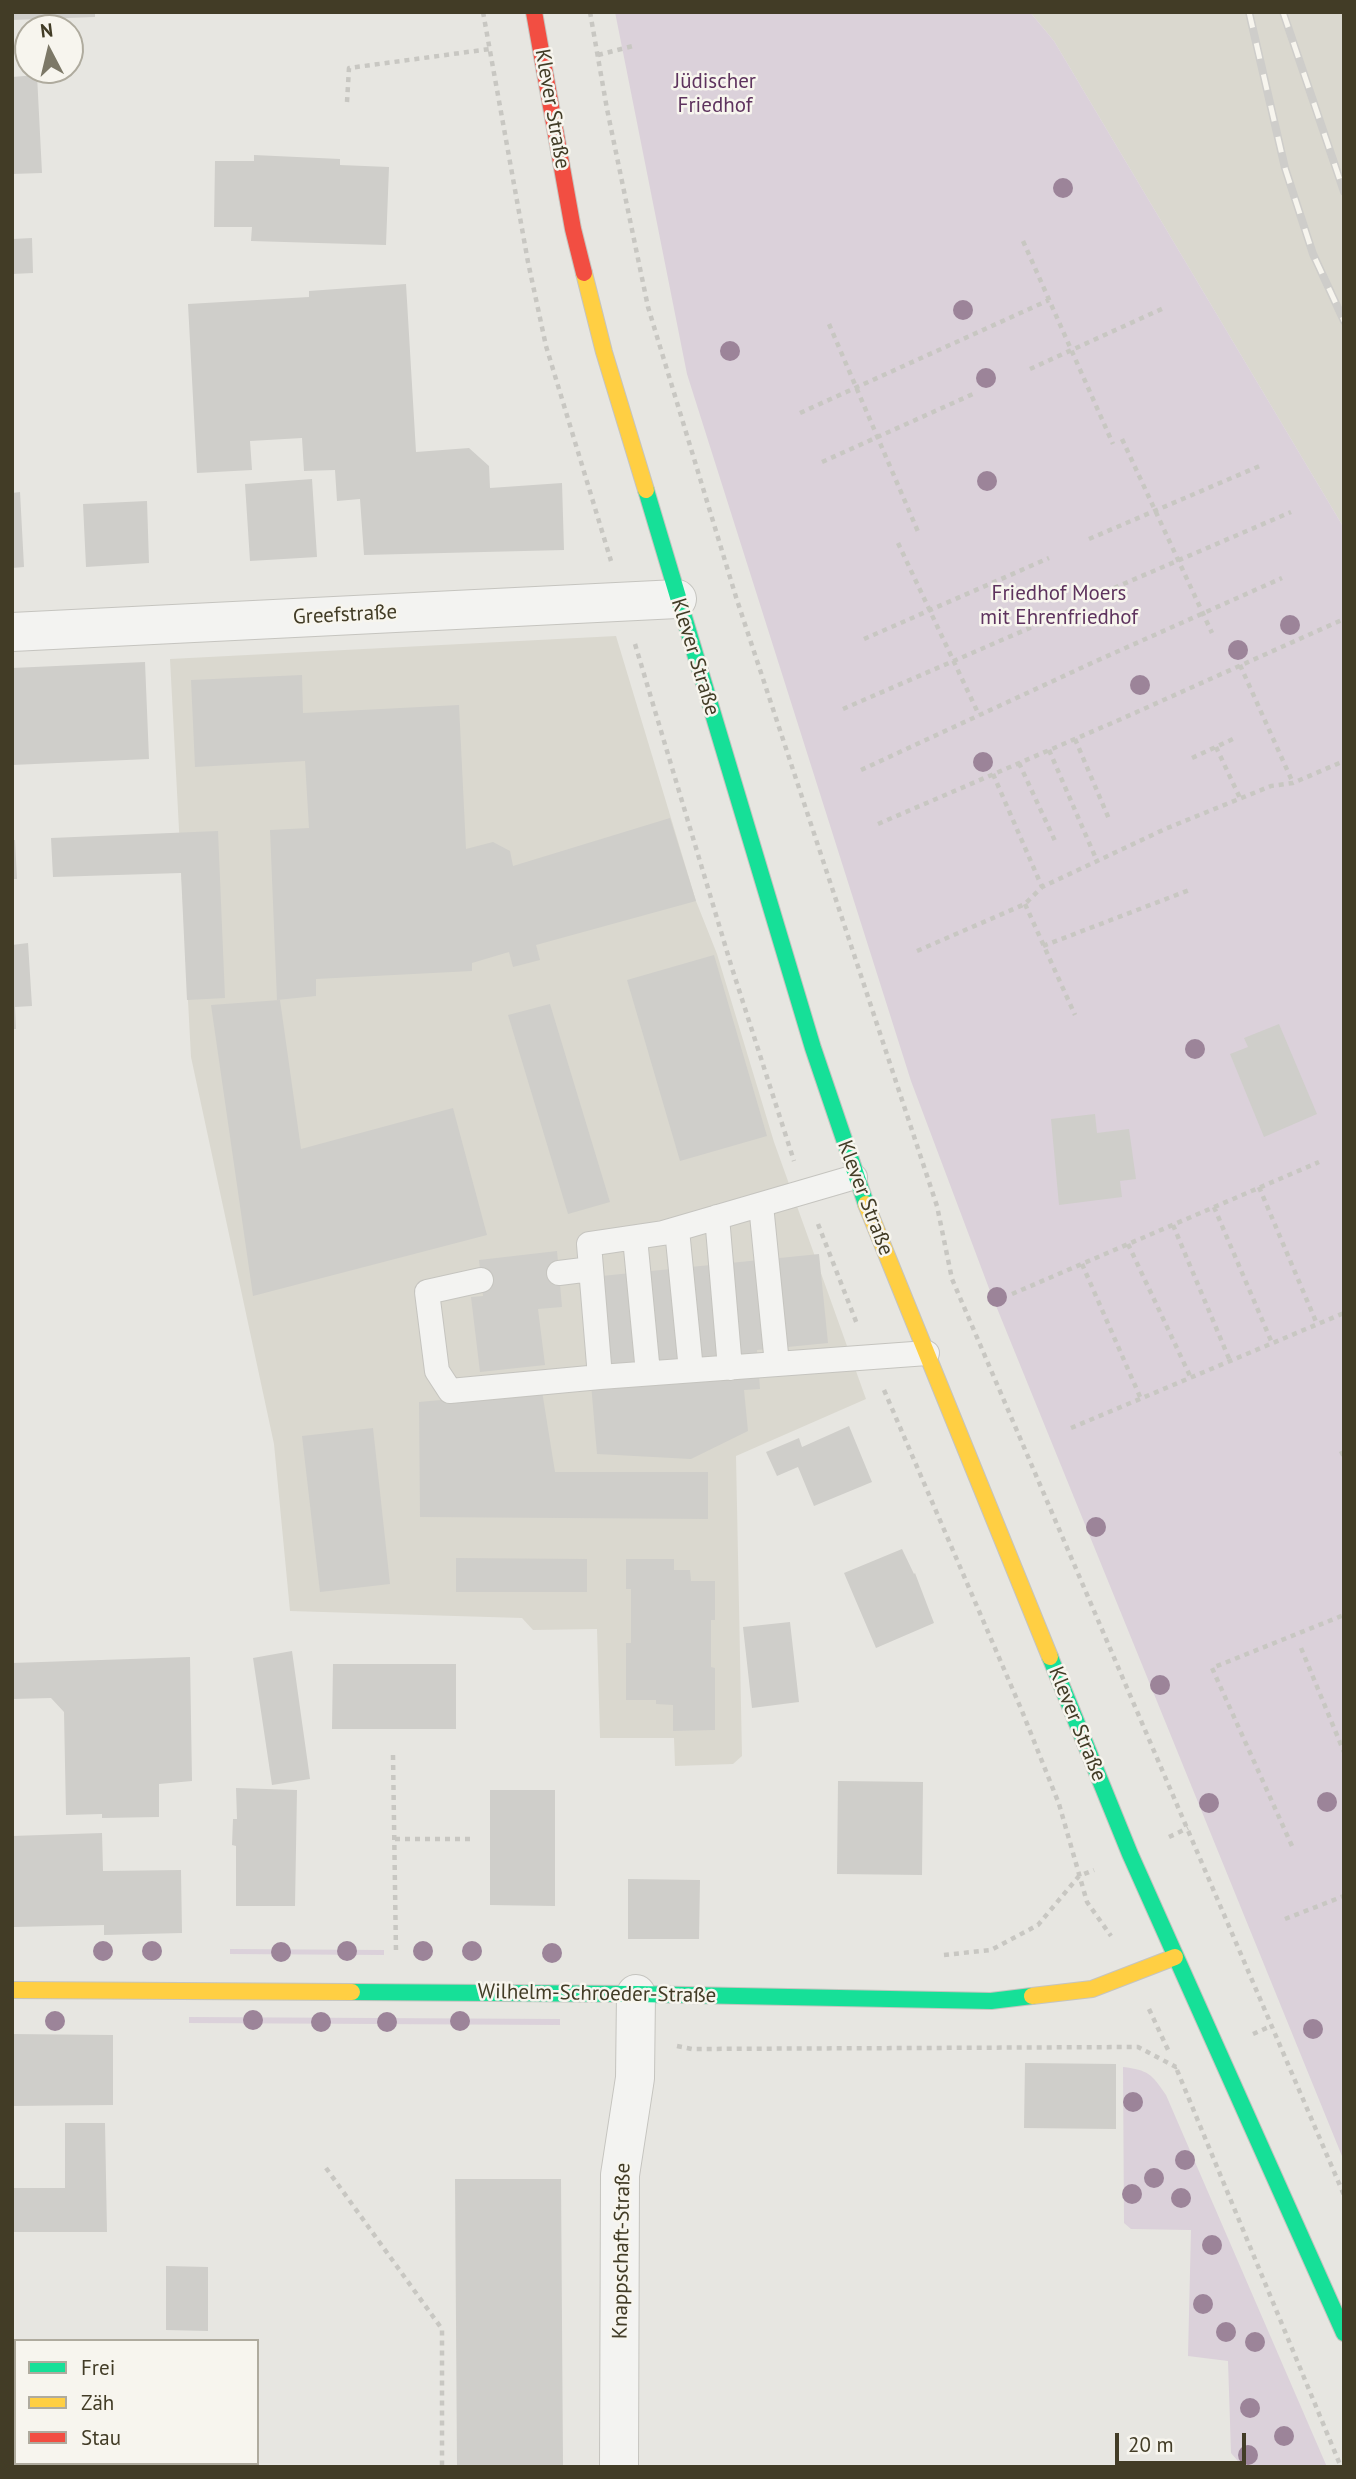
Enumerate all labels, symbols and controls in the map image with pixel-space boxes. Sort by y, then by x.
north arrow [14,14,84,84]
text: N [39,17,54,43]
street label: Klever Straße [529,47,575,171]
park label: Jüdischer Friedhof [674,69,756,119]
park label: Friedhof Moers mit Ehrenfriedhof [980,581,1138,631]
street label: Klever Straße [665,595,725,719]
street label: Greefstraße [292,600,398,630]
street label: Klever Straße [831,1137,899,1259]
street label: Klever Straße [1043,1663,1111,1785]
street label: Wilhelm-Schroeder-Straße [477,1979,717,2009]
street label: Knappschaft-Straße [608,2163,636,2339]
legend [14,2339,259,2465]
text: Frei [81,2354,115,2381]
text: Zäh [81,2389,114,2416]
scale bar [1118,2420,1249,2464]
text: Stau [81,2424,121,2451]
text: 20 m [1128,2431,1174,2458]

